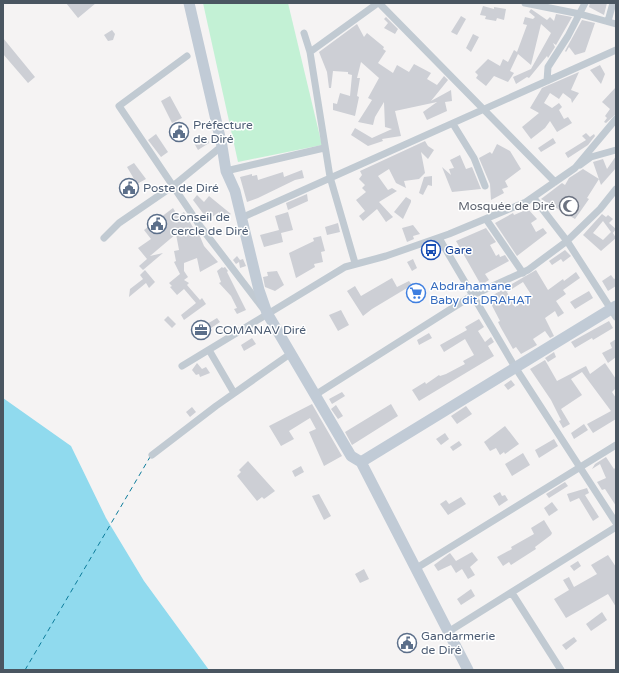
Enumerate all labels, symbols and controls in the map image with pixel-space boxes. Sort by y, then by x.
place label: Préfecture de Diré [193,118,253,146]
public building icon: Préfecture de Diré [168,121,190,143]
public building icon: Poste de Diré [118,177,140,199]
place label: Poste de Diré [143,181,219,195]
mosque icon: Mosquée de Diré [558,195,580,217]
place label: Mosquée de Diré [458,199,555,213]
place label: Conseil de cercle de Diré [171,210,249,238]
public building icon: Conseil de cercle de Diré [146,213,168,235]
bus stop icon: Gare [420,239,442,261]
place label: Gare [445,243,472,257]
place label: Abdrahamane Baby dit DRAHAT [430,279,532,307]
supermarket icon: Abdrahamane Baby dit DRAHAT [405,282,427,304]
office icon: COMANAV Diré [190,319,212,341]
place label: COMANAV Diré [215,323,306,337]
place label: Gandarmerie de Diré [421,629,495,657]
public building icon: Gandarmerie de Diré [396,632,418,654]

